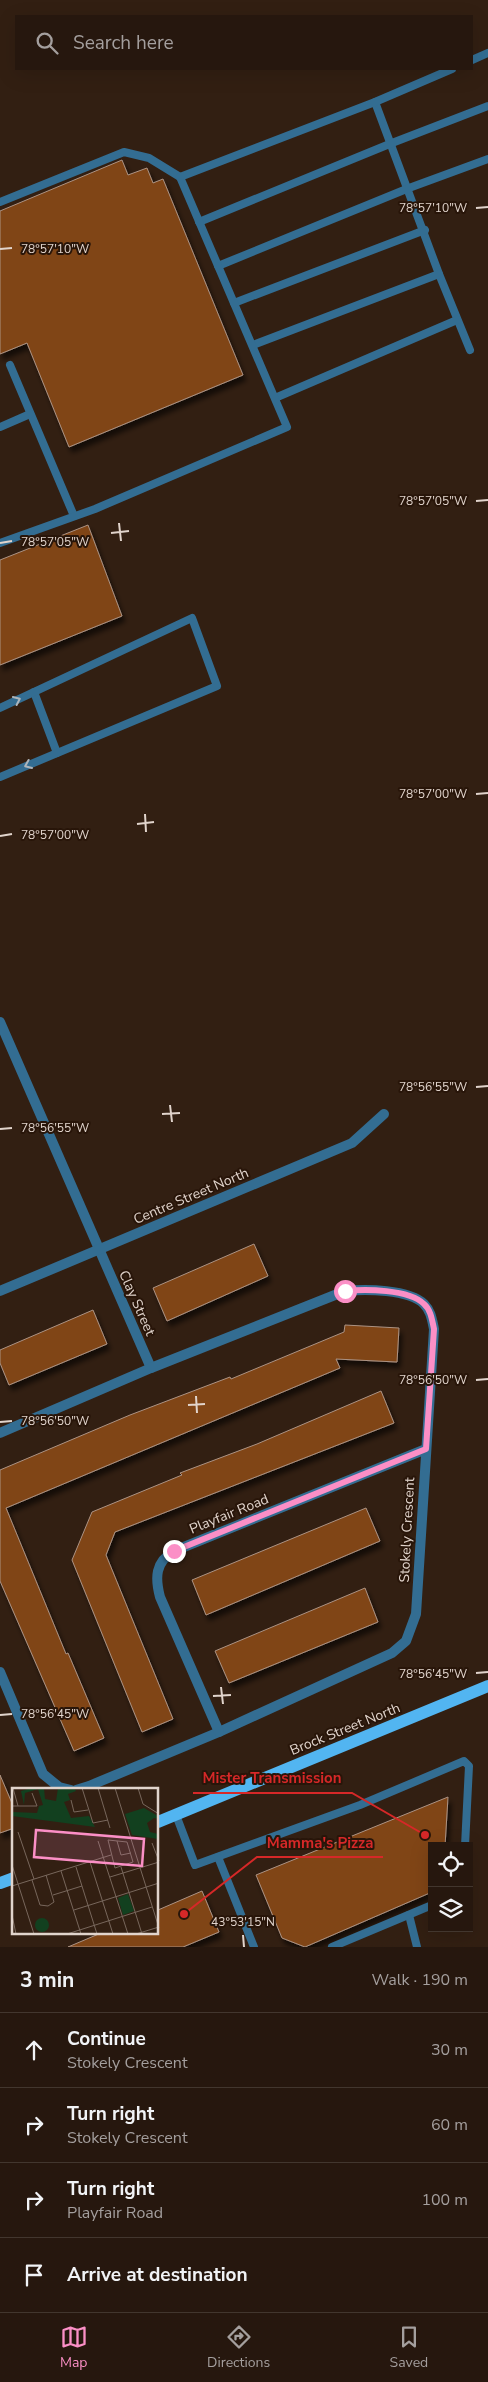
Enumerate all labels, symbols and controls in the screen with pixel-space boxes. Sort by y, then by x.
search box [15,15,473,70]
icon: search [33,29,61,57]
text: Search here [73,30,174,56]
text: 78°57'10"W [399,200,467,216]
text: 78°57'10"W [21,241,89,257]
text: 78°57'05"W [399,493,467,509]
text: 78°57'05"W [21,534,89,550]
one-way arrow [12,696,21,706]
one-way arrow [24,759,33,769]
text: 78°57'00"W [399,786,467,802]
text: 78°57'00"W [21,827,89,843]
text: 78°56'55"W [399,1079,467,1095]
text: 78°56'55"W [21,1120,89,1136]
street label: Centre Street North [131,1163,251,1229]
street label: Clay Street [114,1267,160,1339]
route start [334,1280,357,1303]
text: 78°56'50"W [399,1372,467,1388]
text: 78°56'50"W [21,1413,89,1429]
street label: Stokely Crescent [395,1477,419,1583]
street label: Playfair Road [186,1489,272,1539]
route end [163,1540,186,1563]
text: 78°56'45"W [399,1666,467,1682]
street label: Brock Street North [287,1698,403,1760]
text: 78°56'45"W [21,1706,89,1722]
callout: Mister Transmission [193,1763,352,1793]
text: Mister Transmission [203,1768,341,1788]
inset map [12,1788,159,1934]
callout: Mamma's Pizza [257,1827,383,1857]
text: Mamma's Pizza [267,1833,373,1853]
map controls [428,1842,473,1932]
button: locate [428,1842,473,1887]
button: layers [428,1887,473,1932]
text: 43°53'15"N [211,1914,275,1930]
text: 3 min [20,1966,74,1994]
text: Walk · 190 m [372,1969,468,1991]
text: Continue [67,2026,146,2052]
icon: ahead [20,2036,48,2064]
text: 30 m [431,2039,468,2061]
text: Stokely Crescent [67,2052,187,2074]
text: Turn right [67,2101,154,2127]
icon: right [20,2111,48,2139]
text: 60 m [431,2114,468,2136]
text: Stokely Crescent [67,2127,187,2149]
text: Turn right [67,2176,154,2202]
icon: right [20,2186,48,2214]
text: 100 m [421,2189,468,2211]
text: Playfair Road [67,2202,163,2224]
icon: arrive [20,2261,48,2289]
text: Arrive at destination [67,2262,248,2288]
tab: Map [60,2323,88,2372]
tab: Directions [207,2323,270,2372]
tab: Saved [390,2323,428,2372]

